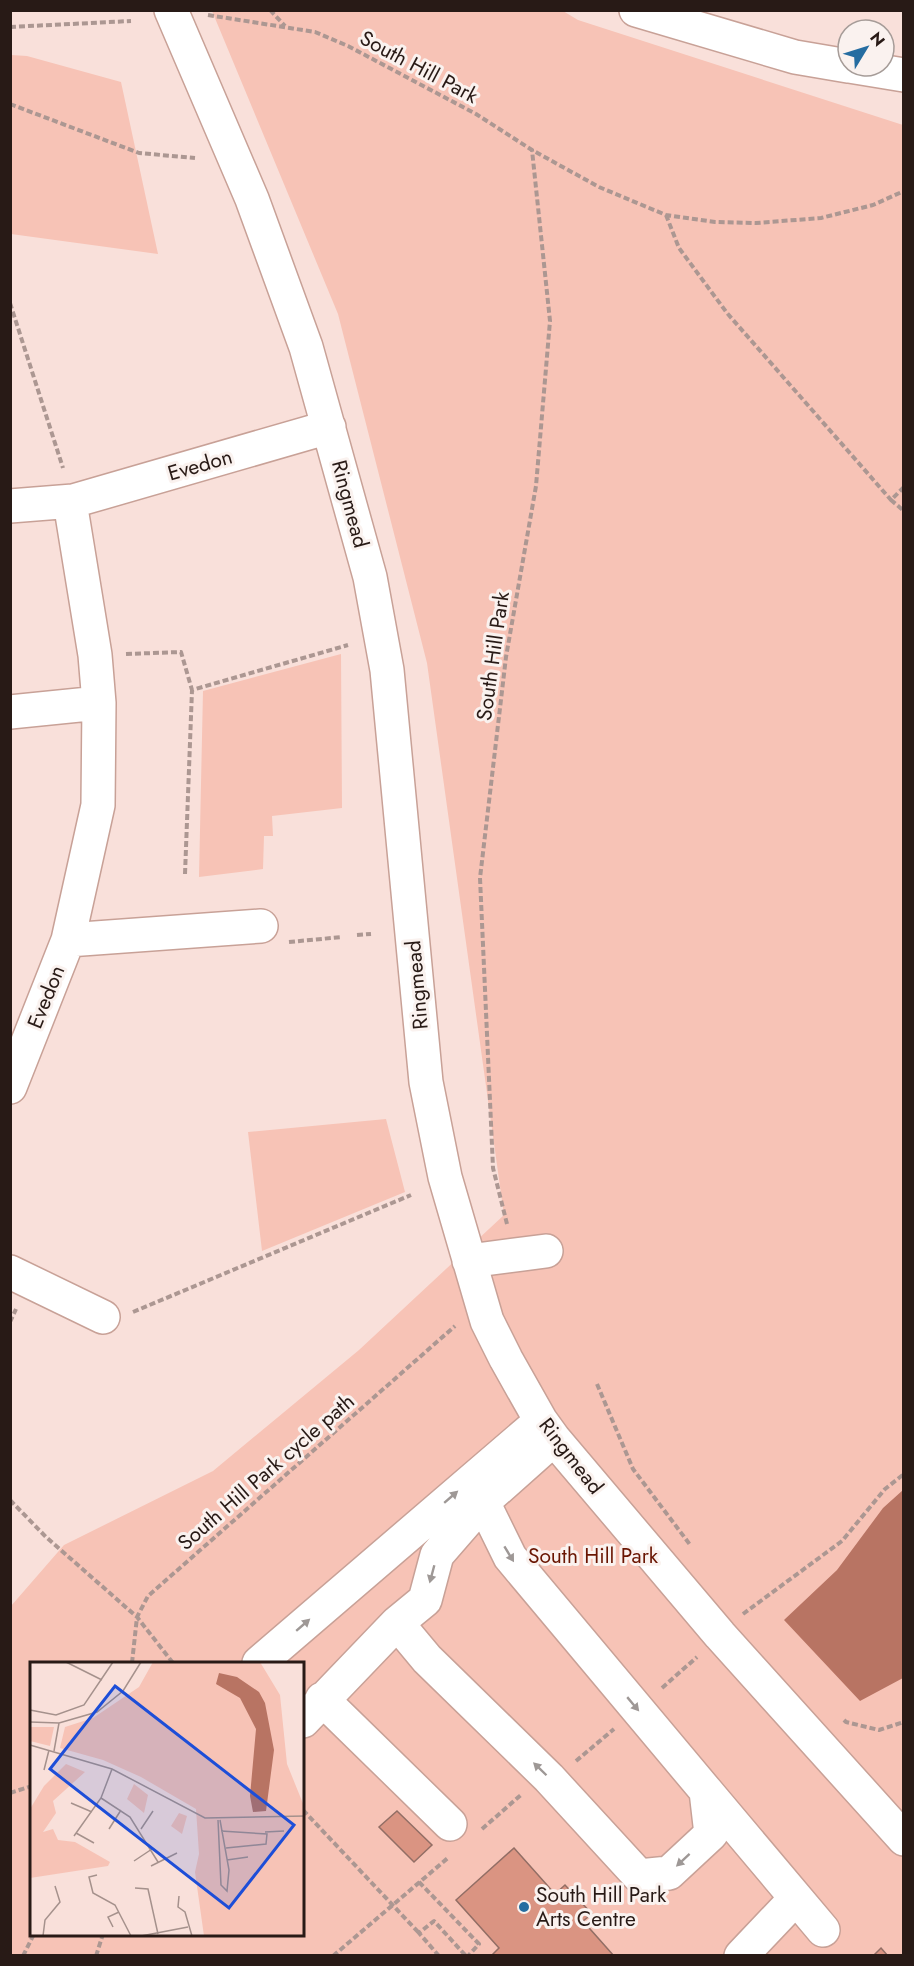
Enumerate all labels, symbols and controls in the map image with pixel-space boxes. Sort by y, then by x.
north arrow [836,18,896,78]
street label: South Hill Park [354,23,484,111]
text: N [864,27,890,51]
street label: Evedon [164,442,236,488]
street label: Ringmead [324,457,376,551]
street label: South Hill Park [469,589,517,723]
street label: Ringmead [398,939,436,1031]
street label: Evedon [20,961,72,1033]
street label: South Hill Park cycle path [171,1387,361,1557]
street label: Ringmead [532,1412,610,1500]
one-way arrow [443,1491,458,1504]
park label: South Hill Park [528,1541,659,1571]
one-way arrow [504,1546,515,1562]
one-way arrow [427,1565,436,1583]
one-way arrow [295,1619,310,1632]
inset map [30,1662,304,1936]
one-way arrow [627,1696,640,1712]
one-way arrow [533,1762,548,1776]
one-way arrow [676,1853,691,1867]
place label: South Hill Park Arts Centre [536,1880,667,1934]
marker: South Hill Park Arts Centre [517,1900,531,1914]

